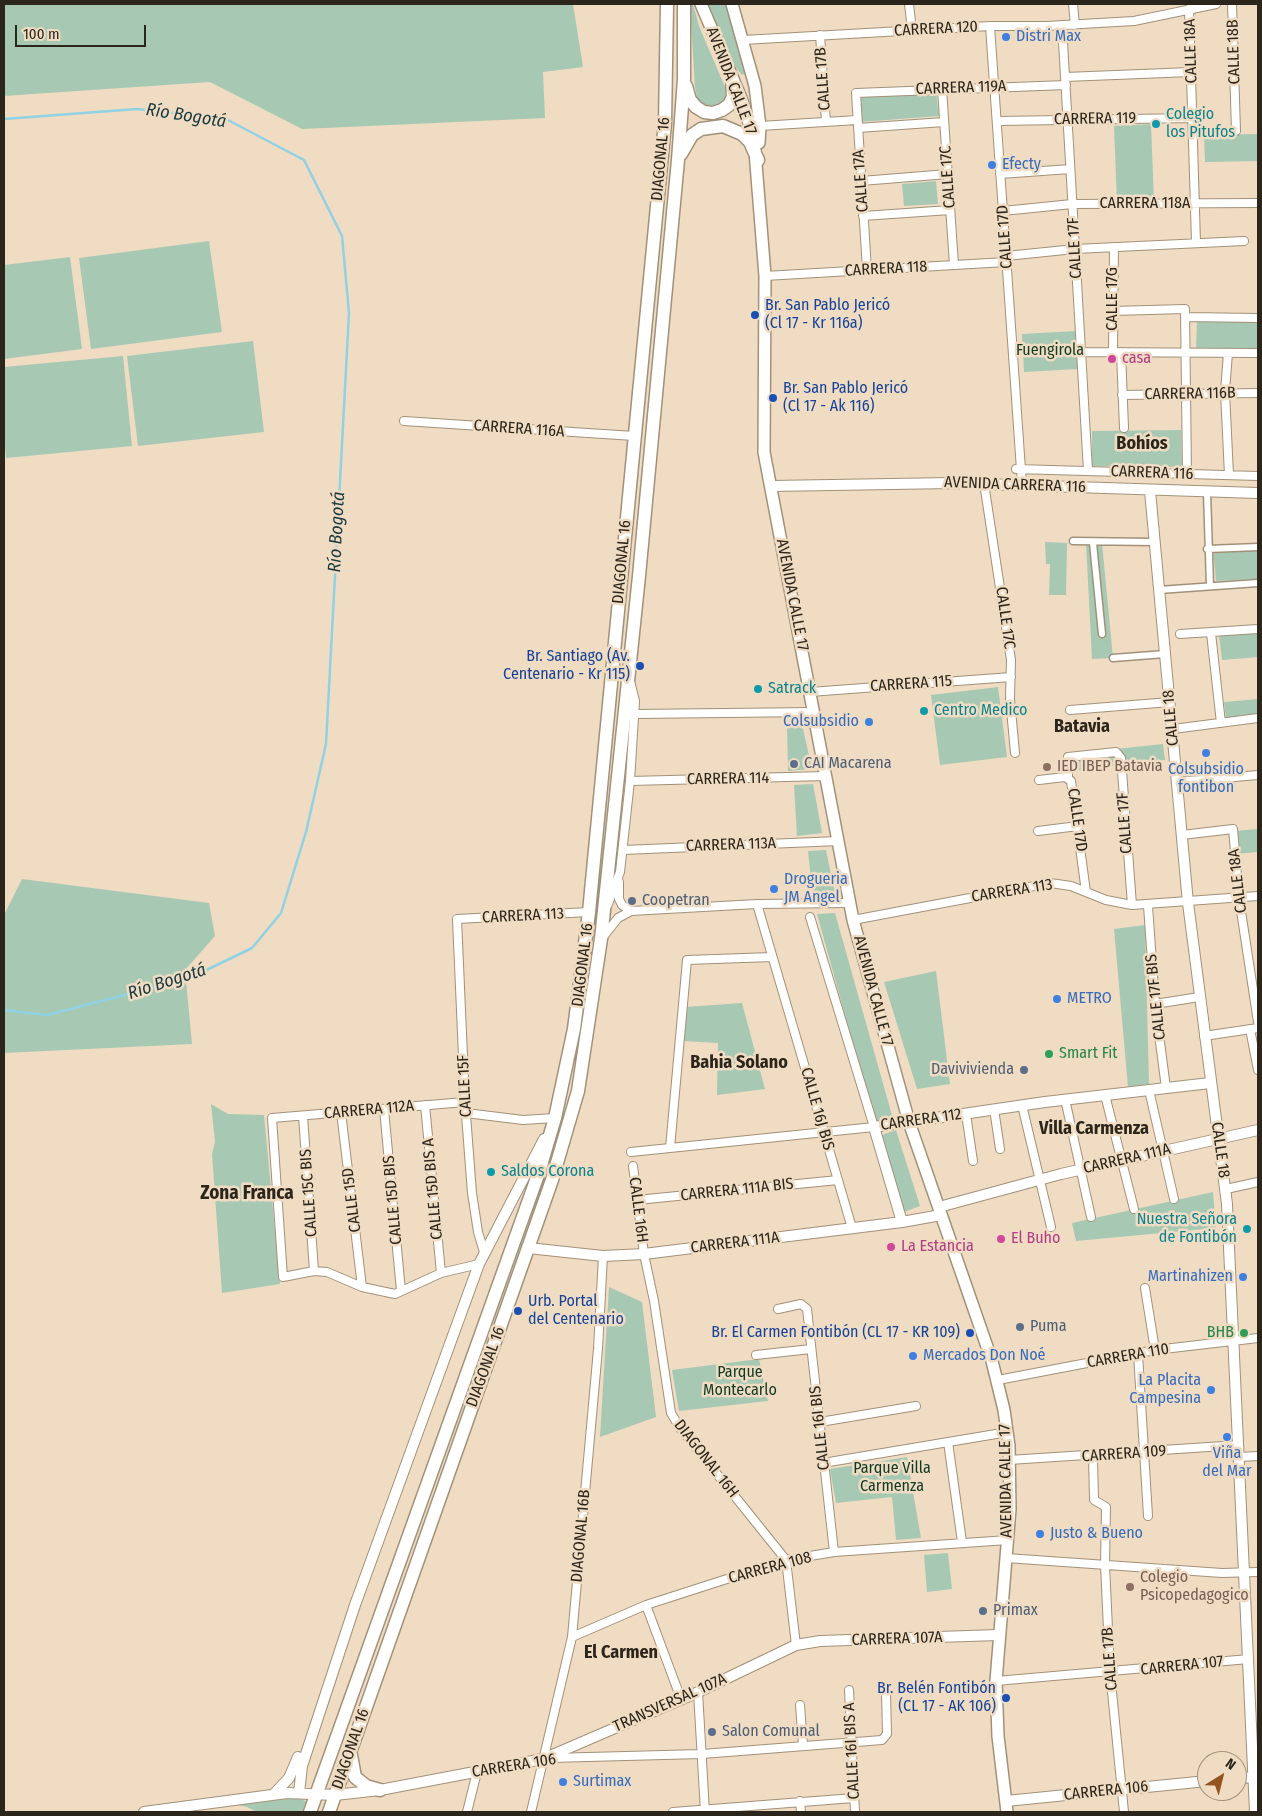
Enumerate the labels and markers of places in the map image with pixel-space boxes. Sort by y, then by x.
place label: Distri Max [1016,27,1081,47]
marker: Distri Max [1000,31,1012,43]
place label: Colegio los Pitufos [1166,105,1235,143]
marker: Colegio los Pitufos [1150,118,1162,130]
place label: Efecty [1002,155,1041,175]
marker: Efecty [986,159,998,171]
place label: Br. San Pablo Jericó (Cl 17 - Kr 116a) [765,296,890,334]
marker: Br. San Pablo Jericó (Cl 17 - Kr 116a) [749,309,761,321]
place label: casa [1122,349,1151,369]
marker: casa [1106,353,1118,365]
place label: Br. San Pablo Jericó (Cl 17 - Ak 116) [783,379,908,417]
marker: Br. San Pablo Jericó (Cl 17 - Ak 116) [767,392,779,404]
place label: Br. Santiago (Av. Centenario - Kr 115) [503,647,630,685]
marker: Br. Santiago (Av. Centenario - Kr 115) [634,660,646,672]
place label: Satrack [768,679,816,699]
marker: Satrack [752,683,764,695]
place label: Centro Medico [934,701,1028,721]
marker: Centro Medico [918,705,930,717]
place label: Colsubsidio [783,712,859,732]
marker: Colsubsidio [863,716,875,728]
marker: Colsubsidio fontibon [1200,747,1212,759]
place label: CAI Macarena [804,754,892,774]
place label: IED IBEP Batavia [1057,757,1163,777]
marker: CAI Macarena [788,758,800,770]
place label: Colsubsidio fontibon [1168,760,1244,798]
marker: IED IBEP Batavia [1041,761,1053,773]
place label: Drogueria JM Angel [784,870,848,908]
marker: Drogueria JM Angel [768,883,780,895]
place label: Coopetran [642,891,710,911]
marker: Coopetran [626,895,638,907]
place label: METRO [1067,989,1112,1009]
marker: METRO [1051,993,1063,1005]
place label: Smart Fit [1059,1044,1117,1064]
marker: Smart Fit [1043,1048,1055,1060]
place label: Davivivienda [931,1060,1014,1080]
marker: Davivivienda [1018,1064,1030,1076]
place label: Saldos Corona [501,1162,594,1182]
marker: Saldos Corona [485,1166,497,1178]
place label: Nuestra Señora de Fontibón [1137,1210,1237,1248]
marker: Nuestra Señora de Fontibón [1241,1223,1253,1235]
place label: El Buho [1011,1229,1060,1249]
marker: El Buho [995,1233,1007,1245]
place label: La Estancia [901,1237,974,1257]
marker: La Estancia [885,1241,897,1253]
place label: Martinahizen [1148,1267,1233,1287]
marker: Martinahizen [1237,1271,1249,1283]
place label: Urb. Portal del Centenario [528,1292,624,1330]
marker: Urb. Portal del Centenario [512,1305,524,1317]
place label: Puma [1030,1317,1066,1337]
marker: Puma [1014,1321,1026,1333]
place label: Br. El Carmen Fontibón (CL 17 - KR 109) [711,1323,960,1343]
place label: BHB [1207,1323,1234,1343]
marker: Br. El Carmen Fontibón (CL 17 - KR 109) [964,1327,976,1339]
marker: BHB [1238,1327,1250,1339]
place label: Mercados Don Noé [923,1346,1045,1366]
marker: Mercados Don Noé [907,1350,919,1362]
place label: La Placita Campesina [1129,1371,1201,1409]
marker: La Placita Campesina [1205,1384,1217,1396]
marker: Viña del Mar [1221,1431,1233,1443]
place label: Viña del Mar [1202,1444,1252,1482]
place label: Justo & Bueno [1050,1524,1143,1544]
marker: Justo & Bueno [1034,1528,1046,1540]
place label: Colegio Psicopedagogico [1140,1568,1249,1606]
marker: Colegio Psicopedagogico [1124,1581,1136,1593]
place label: Primax [993,1601,1038,1621]
marker: Primax [977,1605,989,1617]
place label: Br. Belén Fontibón (CL 17 - AK 106) [877,1679,996,1717]
marker: Br. Belén Fontibón (CL 17 - AK 106) [1000,1692,1012,1704]
place label: Salon Comunal [722,1722,820,1742]
marker: Salon Comunal [706,1726,718,1738]
place label: Surtimax [573,1772,631,1792]
marker: Surtimax [557,1776,569,1788]

